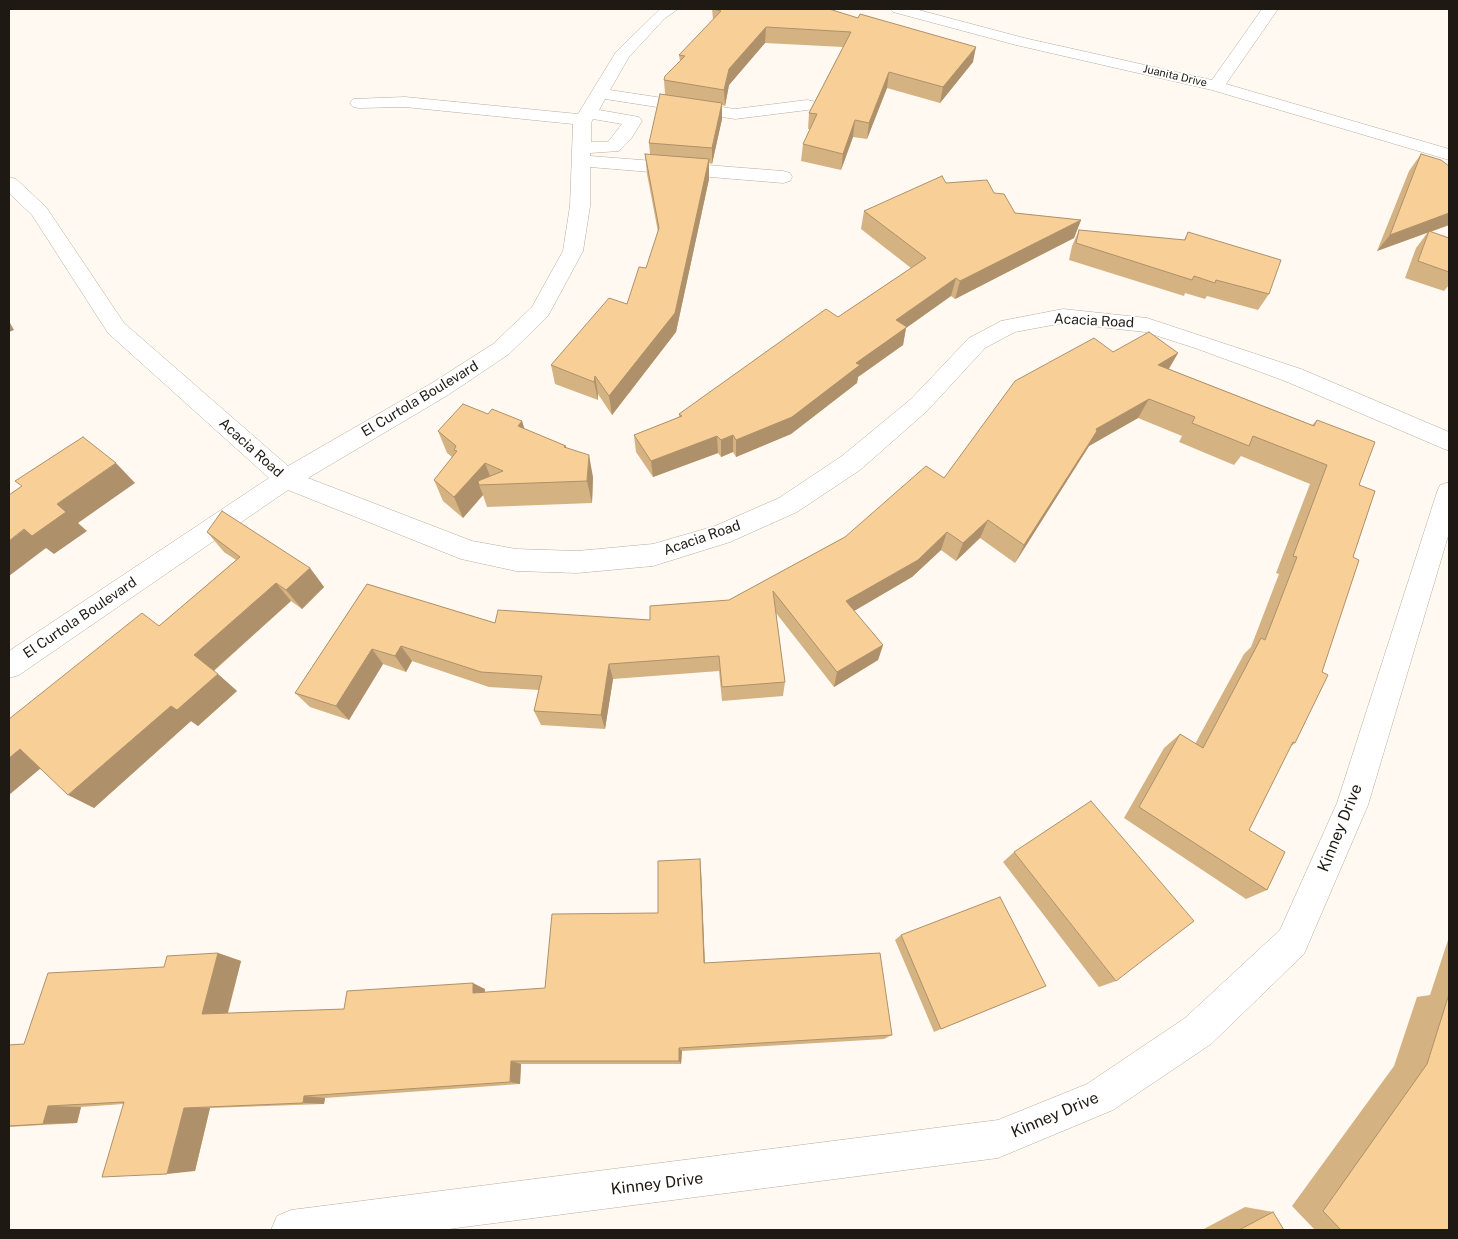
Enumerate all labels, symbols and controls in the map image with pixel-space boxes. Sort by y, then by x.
street label: Juanita Drive [1142,62,1208,90]
street label: Acacia Road [1053,311,1135,331]
street label: El Curtola Boulevard [359,357,481,441]
street label: Acacia Road [216,415,286,481]
street label: Acacia Road [661,517,743,559]
street label: El Curtola Boulevard [20,574,140,662]
street label: Kinney Drive [1314,781,1366,875]
street label: Kinney Drive [1008,1088,1102,1142]
street label: Kinney Drive [610,1169,704,1199]

